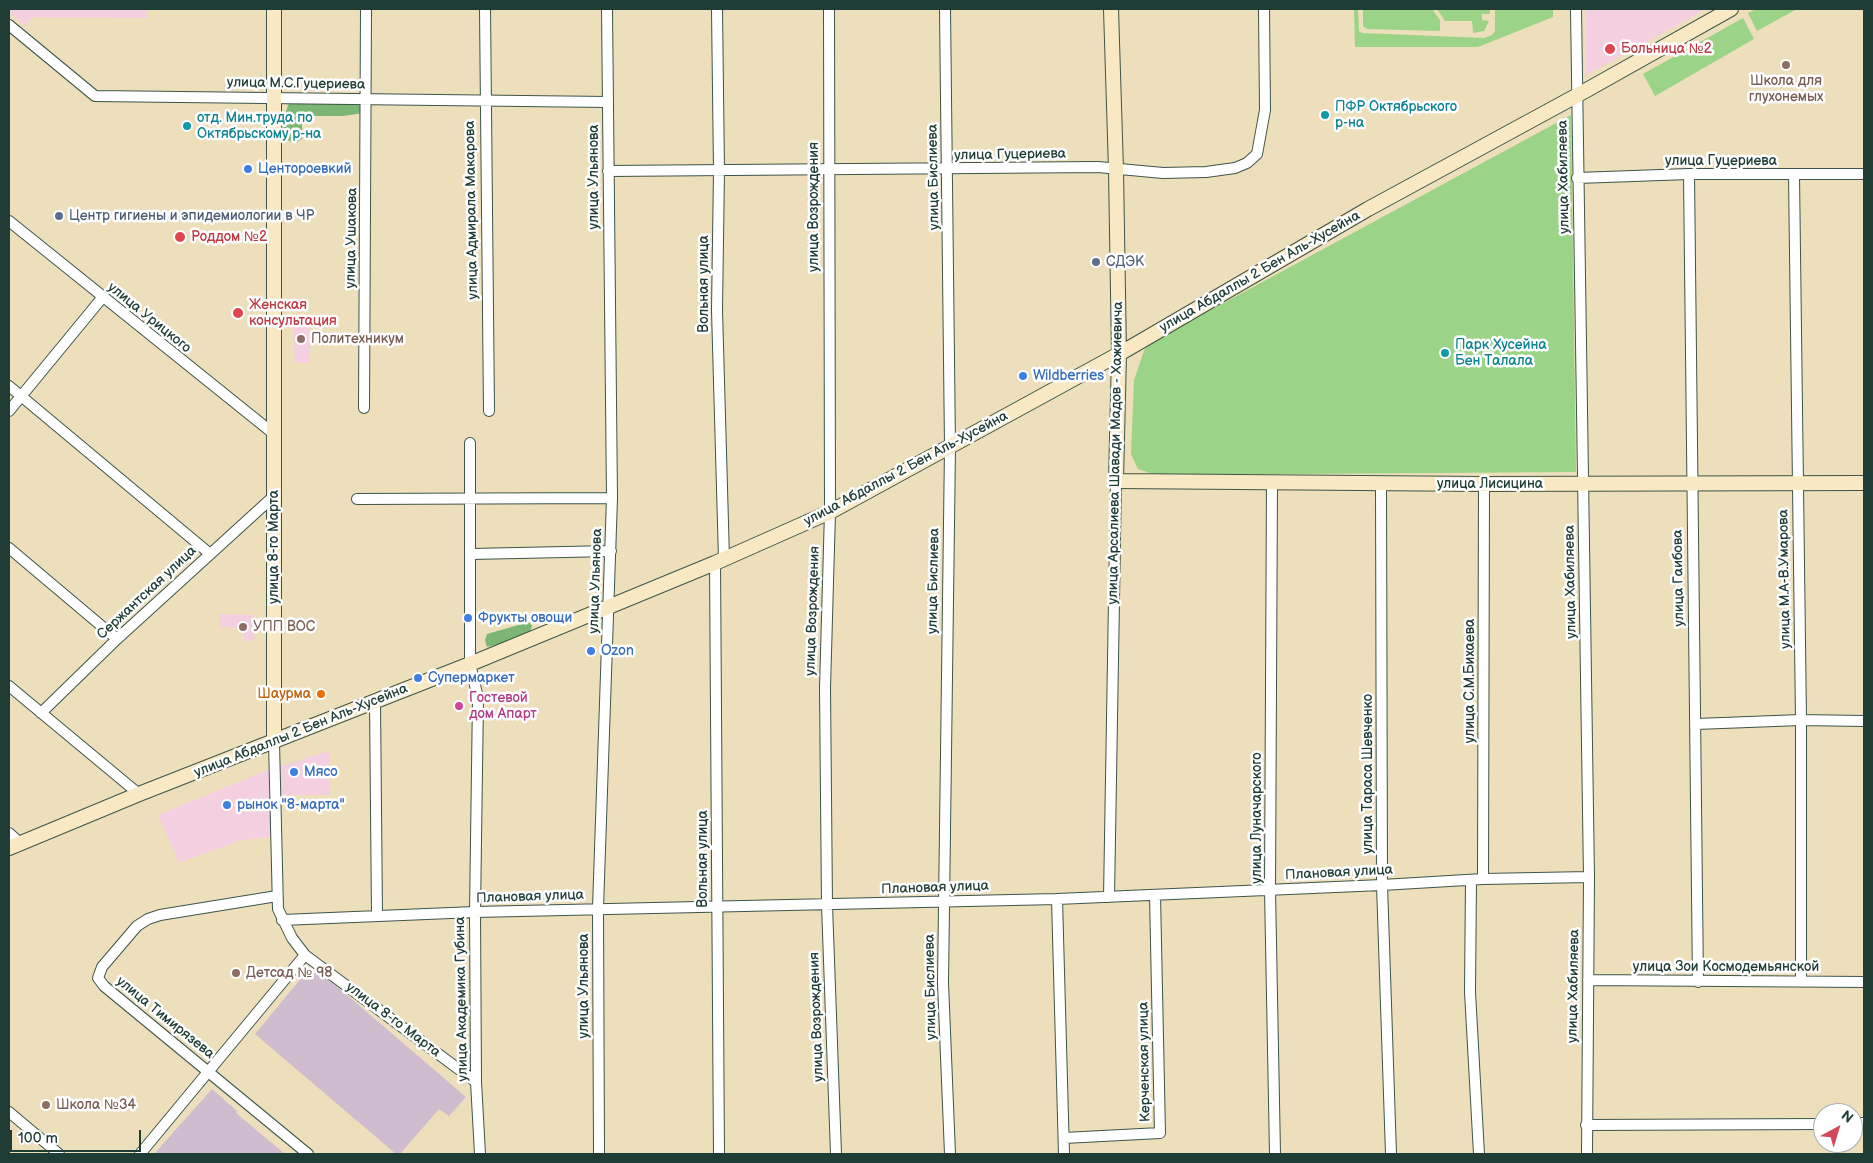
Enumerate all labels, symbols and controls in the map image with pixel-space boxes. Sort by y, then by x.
place label: Больница №2 [1621,41,1712,57]
marker: Больница №2 [1603,42,1617,56]
marker: Школа для глухонемых [1780,59,1792,71]
place label: Школа для глухонемых [1749,73,1823,105]
street label: улица М.С.Гуцериева [227,74,365,94]
place label: ПФР Октябрьского р-на [1335,99,1457,132]
marker: ПФР Октябрьского р-на [1319,109,1331,121]
place label: отд. Мин.труда по Октябрьскому р-на [197,110,321,142]
marker: отд. Мин.труда по Октябрьскому р-на [181,120,193,132]
street label: улица Адмирала Макарова [462,120,482,300]
street label: улица Хабиляева [1555,120,1573,234]
street label: улица Ульянова [586,124,602,230]
street label: улица Бислиева [925,124,943,230]
street label: улица Возрождения [806,142,822,272]
street label: улица Гуцериева [954,146,1066,164]
street label: улица Гуцериева [1665,153,1777,169]
place label: Центороевкий [258,161,352,177]
marker: Центороевкий [242,163,254,175]
street label: улица Ушакова [343,187,361,289]
place label: Центр гигиены и эпидемиологии в ЧР [69,208,314,224]
street label: улица Абдаллы 2 Бен Аль-Хусейна [1157,208,1363,336]
marker: Центр гигиены и эпидемиологии в ЧР [53,210,65,222]
place label: Роддом №2 [191,229,267,245]
marker: Роддом №2 [173,230,187,244]
street label: Вольная улица [696,235,712,333]
place label: СДЭК [1106,254,1144,270]
marker: СДЭК [1090,256,1102,268]
street label: улица Урицкого [104,279,194,357]
place label: Женская консультация [249,297,337,330]
street label: улица Арсалиева Шавади Мадов - Хажиевича [1105,301,1127,605]
marker: Женская консультация [231,306,245,320]
place label: Политехникум [311,331,404,347]
marker: Политехникум [295,333,307,345]
place label: Парк Хусейна Бен Талала [1455,337,1547,370]
marker: Парк Хусейна Бен Талала [1439,347,1451,359]
place label: Wildberries [1033,368,1104,384]
marker: Wildberries [1017,370,1029,382]
street label: улица Абдаллы 2 Бен Аль-Хусейна [801,408,1011,530]
street label: улица Лисицина [1437,476,1543,492]
street label: улица 8-го Марта [266,490,282,604]
street label: улица М.А-В.Умарова [1775,509,1795,649]
street label: улица Хабиляева [1562,525,1580,639]
street label: улица Ульянова [586,528,606,634]
street label: улица Бислиева [925,528,943,634]
street label: улица Гаибова [1670,529,1688,627]
street label: Сержантская улица [94,543,200,643]
street label: улица Возрождения [802,546,824,676]
place label: Фрукты овощи [478,610,572,626]
marker: Фрукты овощи [462,612,474,624]
place label: УПП ВОС [253,619,315,635]
street label: улица С.М.Бихаева [1462,619,1478,743]
marker: УПП ВОС [237,621,249,633]
place label: Ozon [601,643,634,659]
marker: Ozon [585,645,597,657]
place label: Супермаркет [428,670,515,686]
marker: Супермаркет [412,672,424,684]
street label: улица Абдаллы 2 Бен Аль-Хусейна [192,680,410,782]
place label: Шаурма [257,686,311,702]
marker: Шаурма [315,688,327,700]
place label: Гостевой дом Апарт [469,690,537,722]
street label: улица Тараса Шевченко [1360,694,1376,854]
marker: Гостевой дом Апарт [453,700,465,712]
street label: улица Луначарского [1249,752,1265,884]
place label: Мясо [304,764,338,780]
marker: Мясо [288,766,300,778]
place label: рынок "8-марта" [237,797,345,813]
marker: рынок "8-марта" [221,799,233,811]
street label: Вольная улица [695,810,711,908]
street label: Плановая улица [1285,862,1393,884]
street label: Плановая улица [881,878,989,898]
street label: Плановая улица [476,887,584,907]
street label: улица Академика Губина [452,916,472,1082]
street label: улица Хабиляева [1565,929,1583,1043]
street label: улица Ульянова [576,933,592,1039]
street label: улица Бислиева [922,934,940,1040]
street label: улица Возрождения [806,952,828,1082]
street label: улица Зои Космодемьянской [1633,959,1819,975]
place label: Детсад № 98 [246,965,332,981]
marker: Детсад № 98 [230,967,242,979]
street label: улица Тимирязева [113,973,217,1063]
street label: улица 8-го Марта [342,979,444,1061]
street label: Керченская улица [1136,1002,1154,1122]
place label: Школа №34 [56,1097,136,1113]
marker: Школа №34 [40,1099,52,1111]
north arrow [1813,1103,1863,1153]
text: N [1838,1107,1857,1127]
scale bar [12,1120,144,1152]
text: 100 m [18,1129,58,1148]

